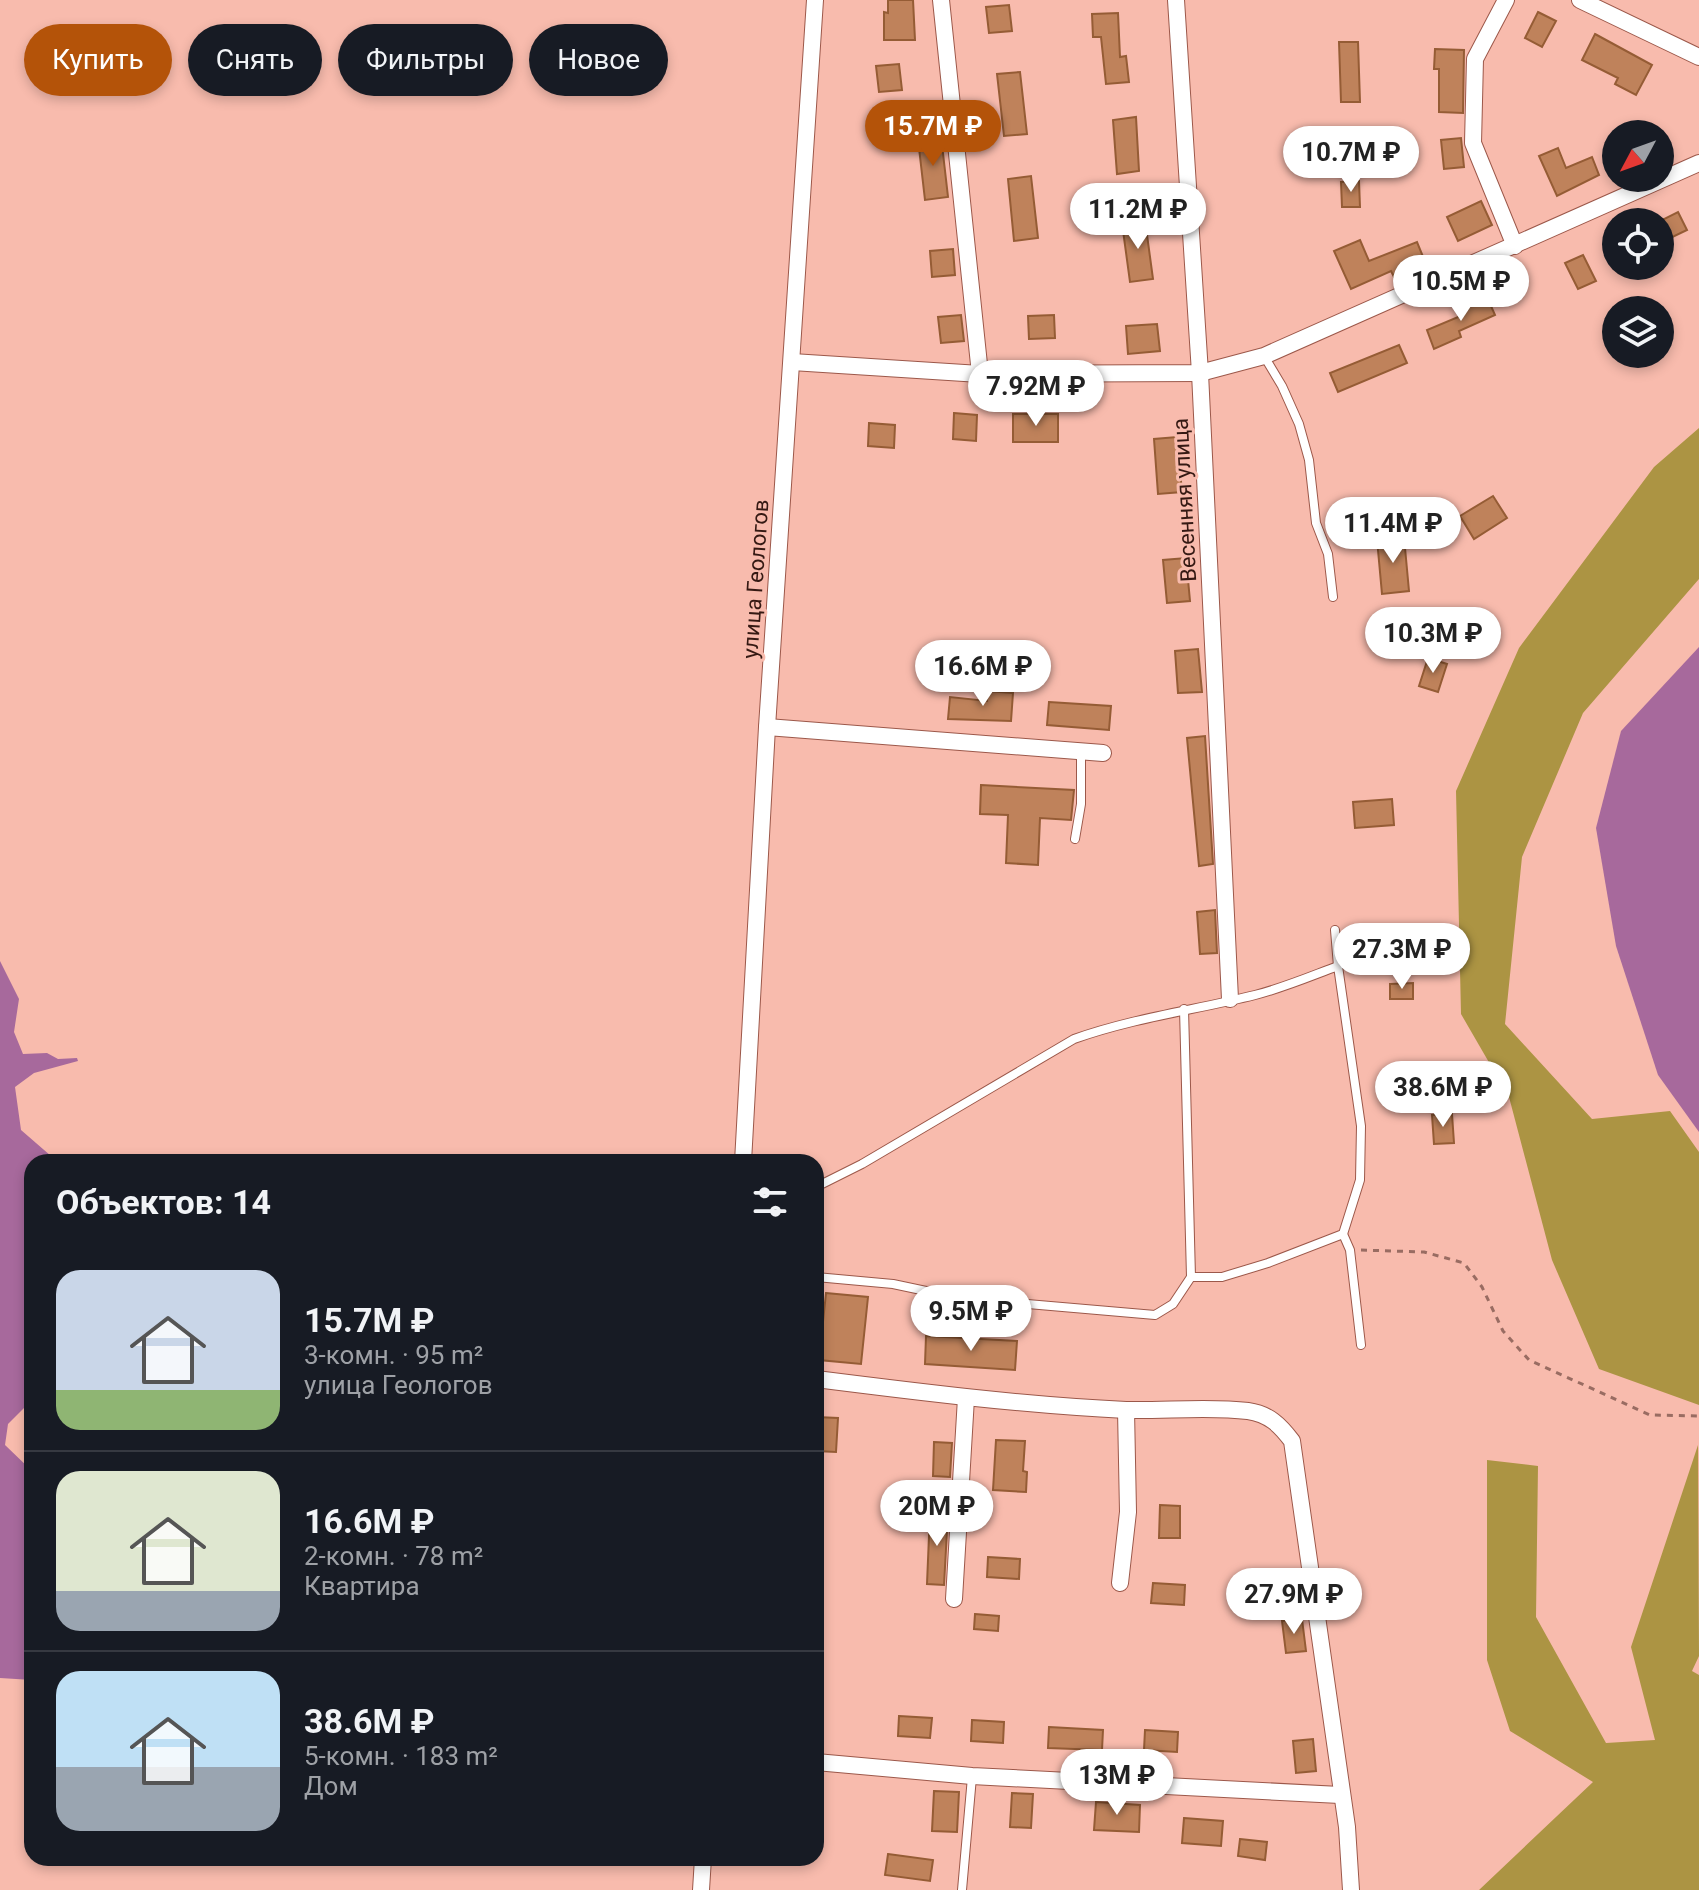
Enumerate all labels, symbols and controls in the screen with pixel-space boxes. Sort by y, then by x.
chip: Купить [24,24,172,96]
chip: Снять [188,24,322,96]
chip: Фильтры [338,24,513,96]
chip: Новое [529,24,668,96]
pin: 15.7M ₽ [859,100,1007,168]
text: 15.7M ₽ [883,111,983,141]
north arrow [1602,120,1674,192]
map controls [1602,120,1674,368]
pin: 10.7M ₽ [1277,126,1425,194]
text: 10.7M ₽ [1301,137,1401,167]
pin: 11.2M ₽ [1064,183,1212,251]
text: 11.2M ₽ [1088,194,1188,224]
button: locate [1602,208,1674,280]
pin: 10.5M ₽ [1387,255,1535,323]
text: 10.5M ₽ [1411,266,1511,296]
button: layers [1602,296,1674,368]
pin: 7.92M ₽ [962,360,1110,428]
text: 7.92M ₽ [986,371,1086,401]
street label: Весенняя улица [1168,417,1201,582]
pin: 11.4M ₽ [1319,497,1467,565]
street label: улица Геологов [737,499,774,659]
text: 11.4M ₽ [1343,508,1443,538]
pin: 10.3M ₽ [1359,607,1507,675]
text: 10.3M ₽ [1383,618,1483,648]
pin: 16.6M ₽ [909,640,1057,708]
text: 16.6M ₽ [933,651,1033,681]
pin: 27.3M ₽ [1328,923,1476,991]
text: 27.3M ₽ [1352,934,1452,964]
pin: 38.6M ₽ [1369,1061,1517,1129]
text: 38.6M ₽ [1393,1072,1493,1102]
icon: filters [748,1180,792,1224]
text: Объектов: 14 [56,1182,271,1222]
pin: 9.5M ₽ [906,1285,1036,1353]
text: 9.5M ₽ [929,1296,1013,1326]
text: 15.7M ₽ [304,1300,435,1340]
icon: home [120,1302,216,1398]
text: 3-комн. · 95 m² [304,1340,483,1370]
text: улица Геологов [304,1370,493,1400]
pin: 20M ₽ [881,1480,993,1548]
text: 20M ₽ [898,1491,976,1521]
text: 16.6M ₽ [304,1501,435,1541]
icon: home [120,1503,216,1599]
text: 2-комн. · 78 m² [304,1541,483,1571]
pin: 27.9M ₽ [1220,1568,1368,1636]
text: Квартира [304,1571,420,1601]
text: 27.9M ₽ [1244,1579,1344,1609]
text: 38.6M ₽ [304,1701,435,1741]
icon: home [120,1703,216,1799]
text: 5-комн. · 183 m² [304,1741,498,1771]
pin: 13M ₽ [1061,1749,1173,1817]
text: 13M ₽ [1078,1760,1156,1790]
text: Дом [304,1771,358,1801]

